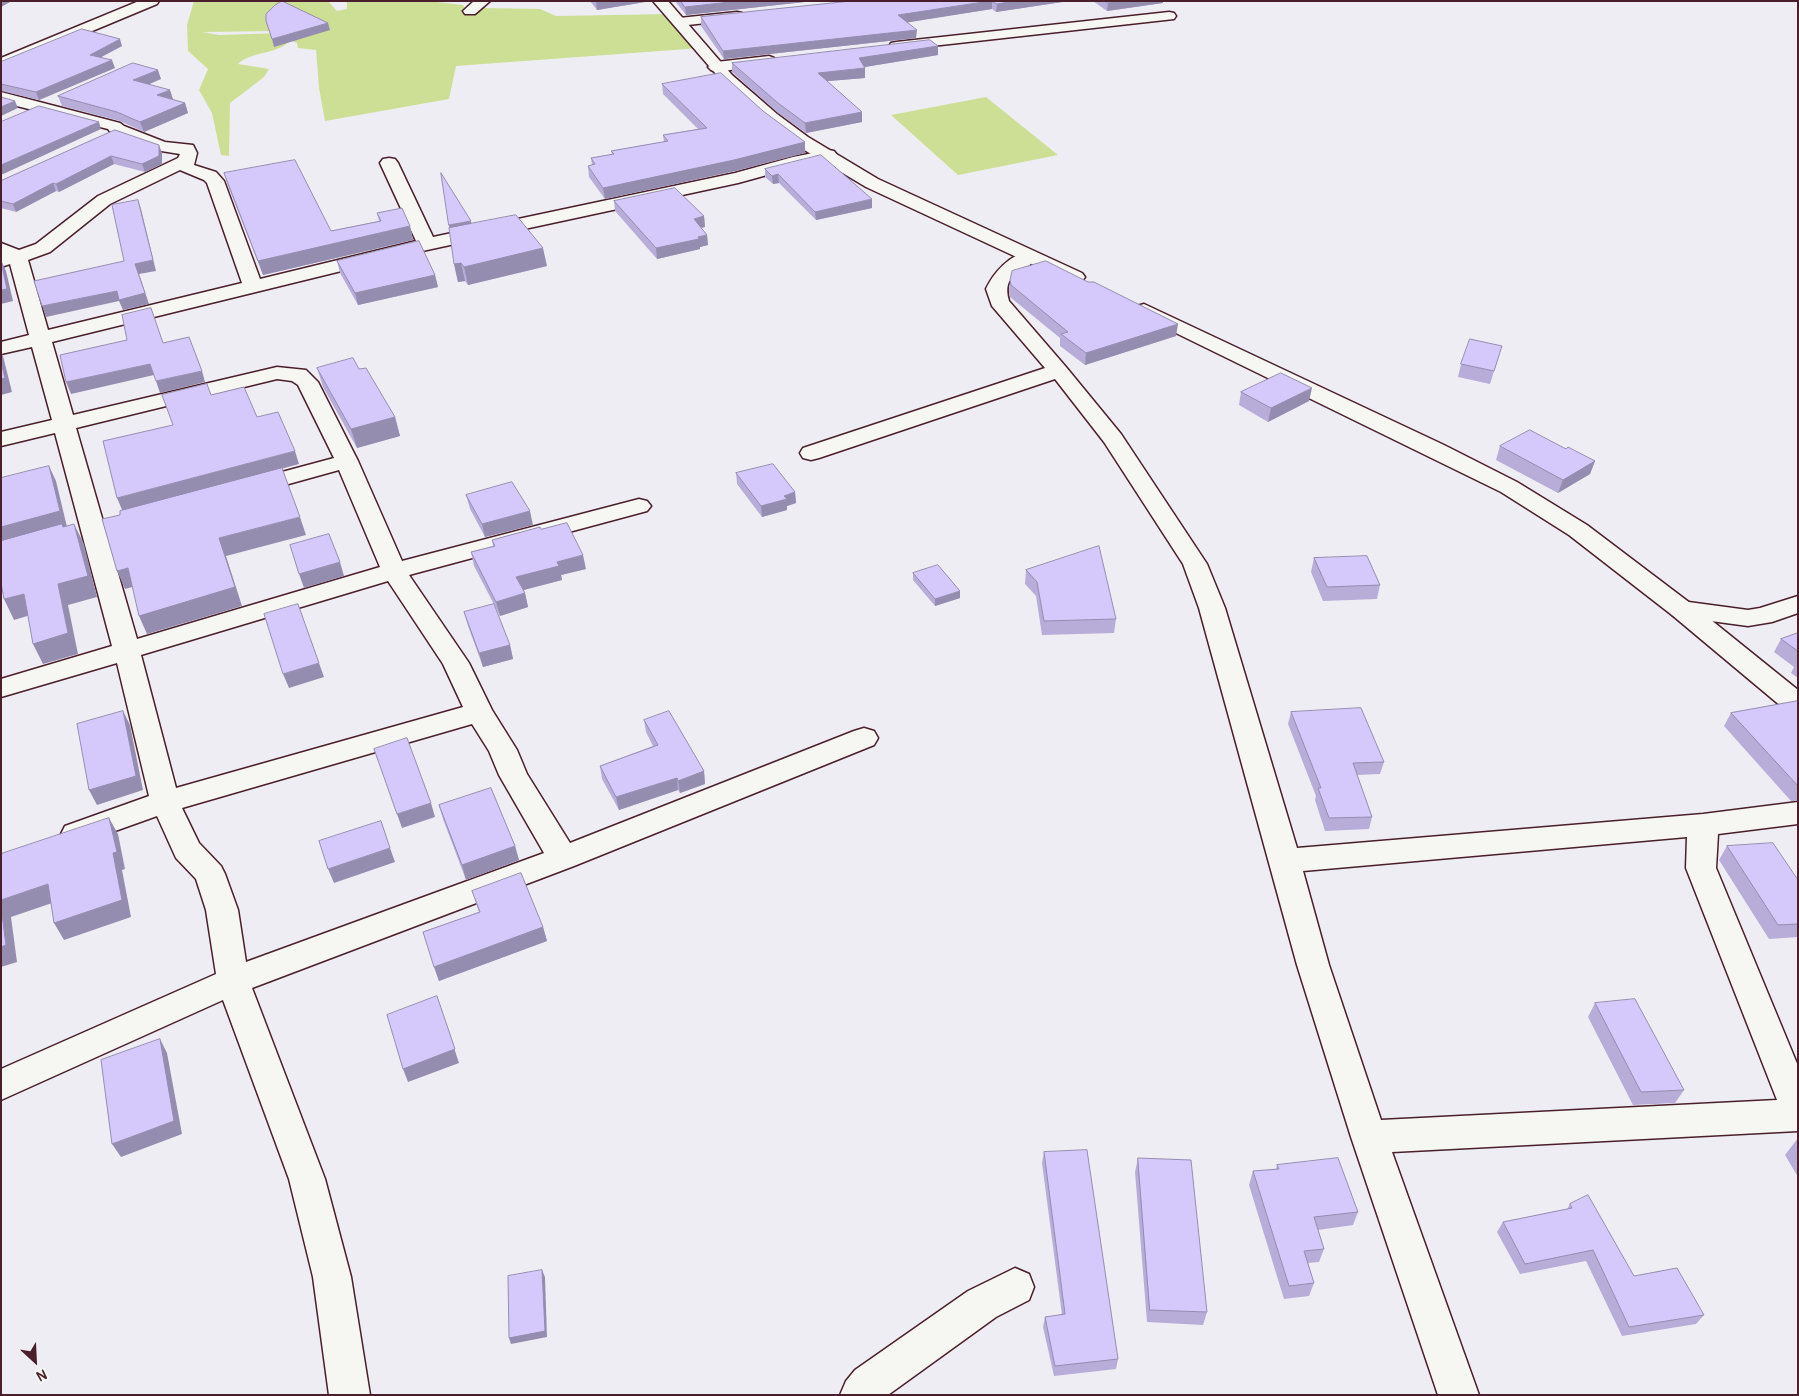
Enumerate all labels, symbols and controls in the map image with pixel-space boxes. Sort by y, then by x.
north arrow [10,1336,60,1386]
text: N [34,1365,49,1385]

